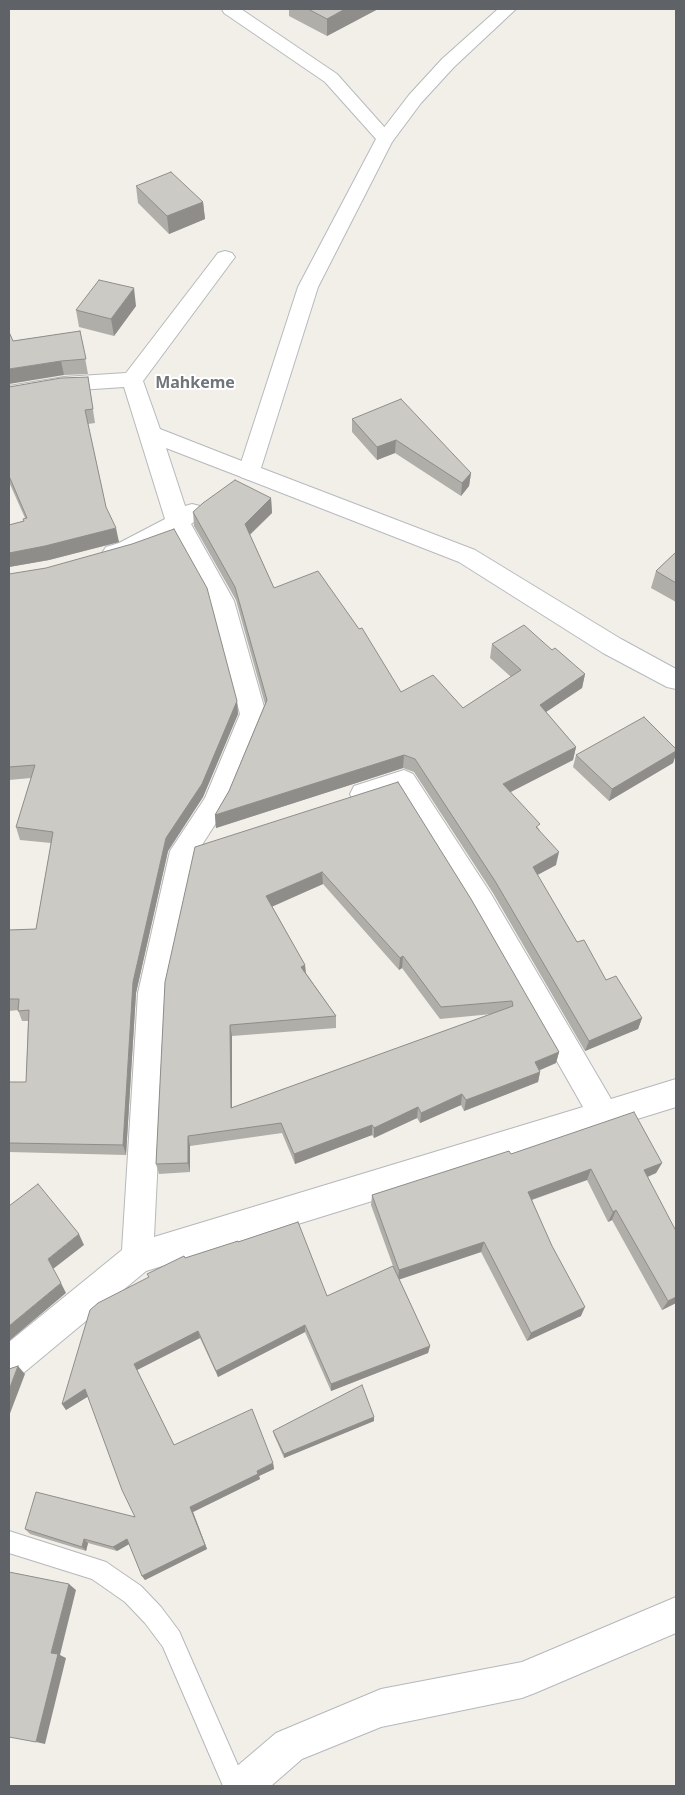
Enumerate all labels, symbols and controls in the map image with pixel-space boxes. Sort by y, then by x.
district label: Mahkeme [155,373,235,393]

